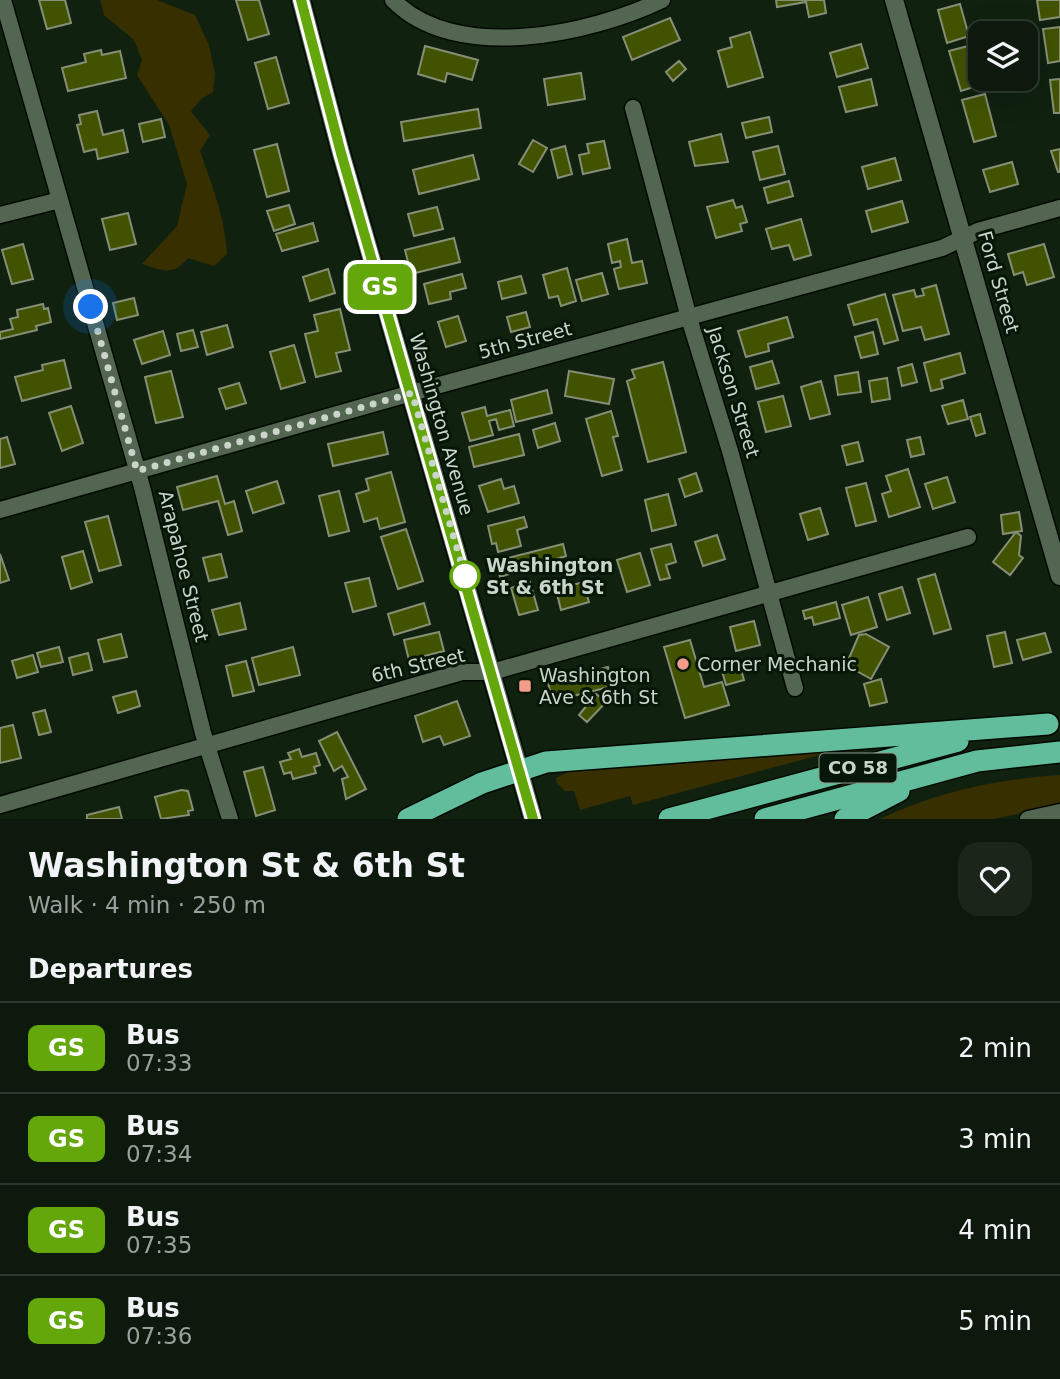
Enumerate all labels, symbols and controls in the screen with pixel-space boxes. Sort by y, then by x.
map controls [968,21,1038,91]
button: layers [968,21,1038,91]
street label: Ford Street [974,228,1024,336]
line badge: GS [348,264,412,310]
text: GS [362,273,398,301]
your location [73,289,108,324]
street label: 5th Street [476,317,574,363]
street label: Jackson Street [703,323,764,460]
street label: Washington Avenue [405,330,479,518]
street label: Arapahoe Street [155,488,213,644]
place label: Washington St & 6th St [486,554,613,598]
marker: Washington St & 6th St [450,561,480,591]
street label: 6th Street [369,644,467,686]
place label: Corner Mechanic [697,653,857,675]
marker: Corner Mechanic [675,656,691,672]
place label: Washington Ave & 6th St [539,664,658,708]
marker: Washington Ave & 6th St [517,678,533,694]
road number: CO 58 [820,754,896,782]
button: heart [958,842,1032,916]
text: Washington St & 6th St [28,846,465,885]
text: Walk · 4 min · 250 m [28,892,266,918]
text: Departures [28,954,193,984]
text: Bus [126,1020,180,1050]
text: 2 min [958,1033,1032,1063]
text: GS [48,1034,85,1062]
text: 07:33 [126,1050,192,1076]
text: Bus [126,1111,180,1141]
text: 3 min [958,1124,1032,1154]
text: GS [48,1125,85,1153]
text: 07:34 [126,1141,192,1167]
text: Bus [126,1202,180,1232]
text: 4 min [958,1215,1032,1245]
text: GS [48,1216,85,1244]
text: 07:35 [126,1232,192,1258]
text: Bus [126,1293,180,1323]
text: 5 min [958,1306,1032,1336]
text: GS [48,1307,85,1335]
text: 07:36 [126,1323,192,1349]

